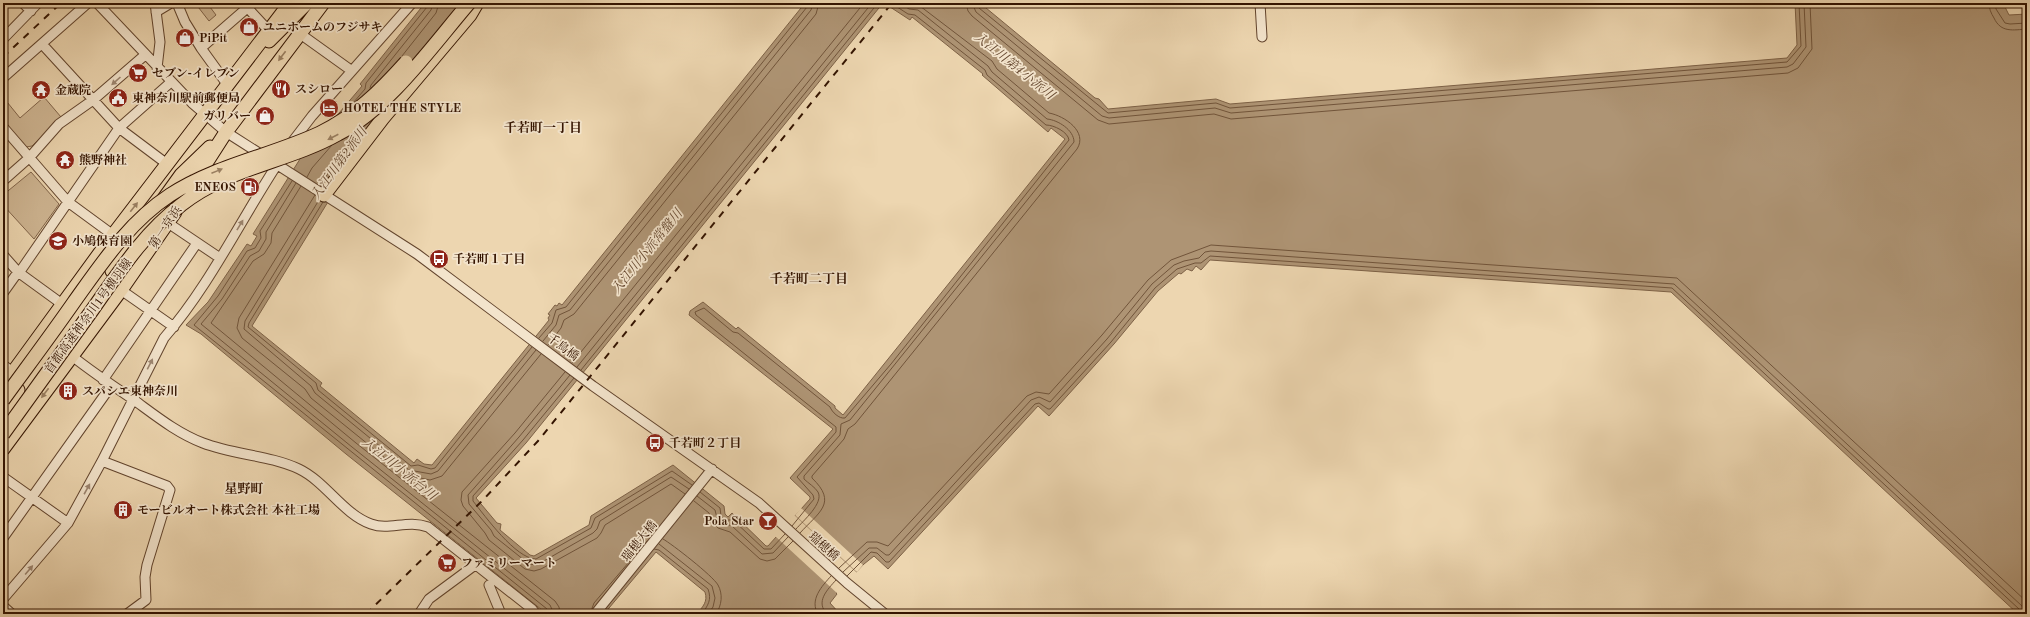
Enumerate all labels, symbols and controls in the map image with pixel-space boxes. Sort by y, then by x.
shop icon: ユニホームのフジサキ [238,16,260,38]
place label: ユニホームのフジサキ [263,21,383,34]
shop icon: PiPit [174,27,196,49]
water label: 入江川第4小派川 [972,29,1059,103]
place label: PiPit [199,33,228,45]
one-way arrow [278,51,286,62]
supermarket icon: セブン-イレブン [127,62,149,84]
place label: セブン-イレブン [152,66,239,80]
one-way arrow [111,76,121,85]
restaurant icon: スシロー [270,78,292,100]
temple icon: 金蔵院 [30,79,52,101]
place label: 金蔵院 [55,83,91,97]
place label: スシロー [295,84,343,96]
public building icon: 東神奈川駅前郵便局 [107,87,129,109]
place label: 東神奈川駅前郵便局 [132,91,240,105]
hotel icon: HOTEL THE STYLE [318,97,340,119]
place label: HOTEL THE STYLE [343,103,461,115]
shop icon: ガリバー [254,105,276,127]
place label: ガリバー [203,110,251,123]
district label: 千若町一丁目 [504,120,582,135]
water label: 入江川第2派川 [308,123,371,202]
one-way arrow [327,134,338,141]
temple icon: 熊野神社 [54,149,76,171]
place label: 熊野神社 [79,153,127,167]
one-way arrow [212,167,224,173]
fuel station icon: ENEOS [239,176,261,198]
place label: ENEOS [194,182,236,194]
one-way arrow [129,202,138,213]
street label: 第一京浜 [146,203,184,251]
water label: 入江川小派常盤川 [609,205,686,296]
one-way arrow [236,220,244,230]
school or university icon: 小鳩保育園 [47,230,69,252]
place label: 小鳩保育園 [72,234,132,248]
bus stop icon: 千若町１丁目 [428,248,450,270]
place label: 千若町１丁目 [453,252,525,266]
street label: 首都高速神奈川1号横羽線 [41,256,135,376]
district label: 千若町二丁目 [770,271,848,286]
street label: 千鳥橋 [544,331,582,363]
one-way arrow [147,359,153,370]
building icon: スパシエ東神奈川 [57,380,79,402]
place label: スパシエ東神奈川 [82,384,178,398]
one-way arrow [41,387,49,398]
bus stop icon: 千若町２丁目 [644,432,666,454]
water label: 入江川小派台川 [360,435,441,504]
place label: 千若町２丁目 [669,436,741,450]
district label: 星野町 [224,482,264,496]
one-way arrow [84,483,91,495]
building icon: モービルオート株式会社 本社工場 [112,499,134,521]
place label: モービルオート株式会社 本社工場 [137,503,320,517]
bar icon: Pola Star [757,510,779,532]
place label: Pola Star [704,516,754,528]
street label: 瑞穂大橋 [618,518,660,564]
street label: 瑞穂橋 [806,529,841,563]
supermarket icon: ファミリーマート [436,552,458,574]
place label: ファミリーマート [461,557,557,570]
one-way arrow [25,565,34,575]

